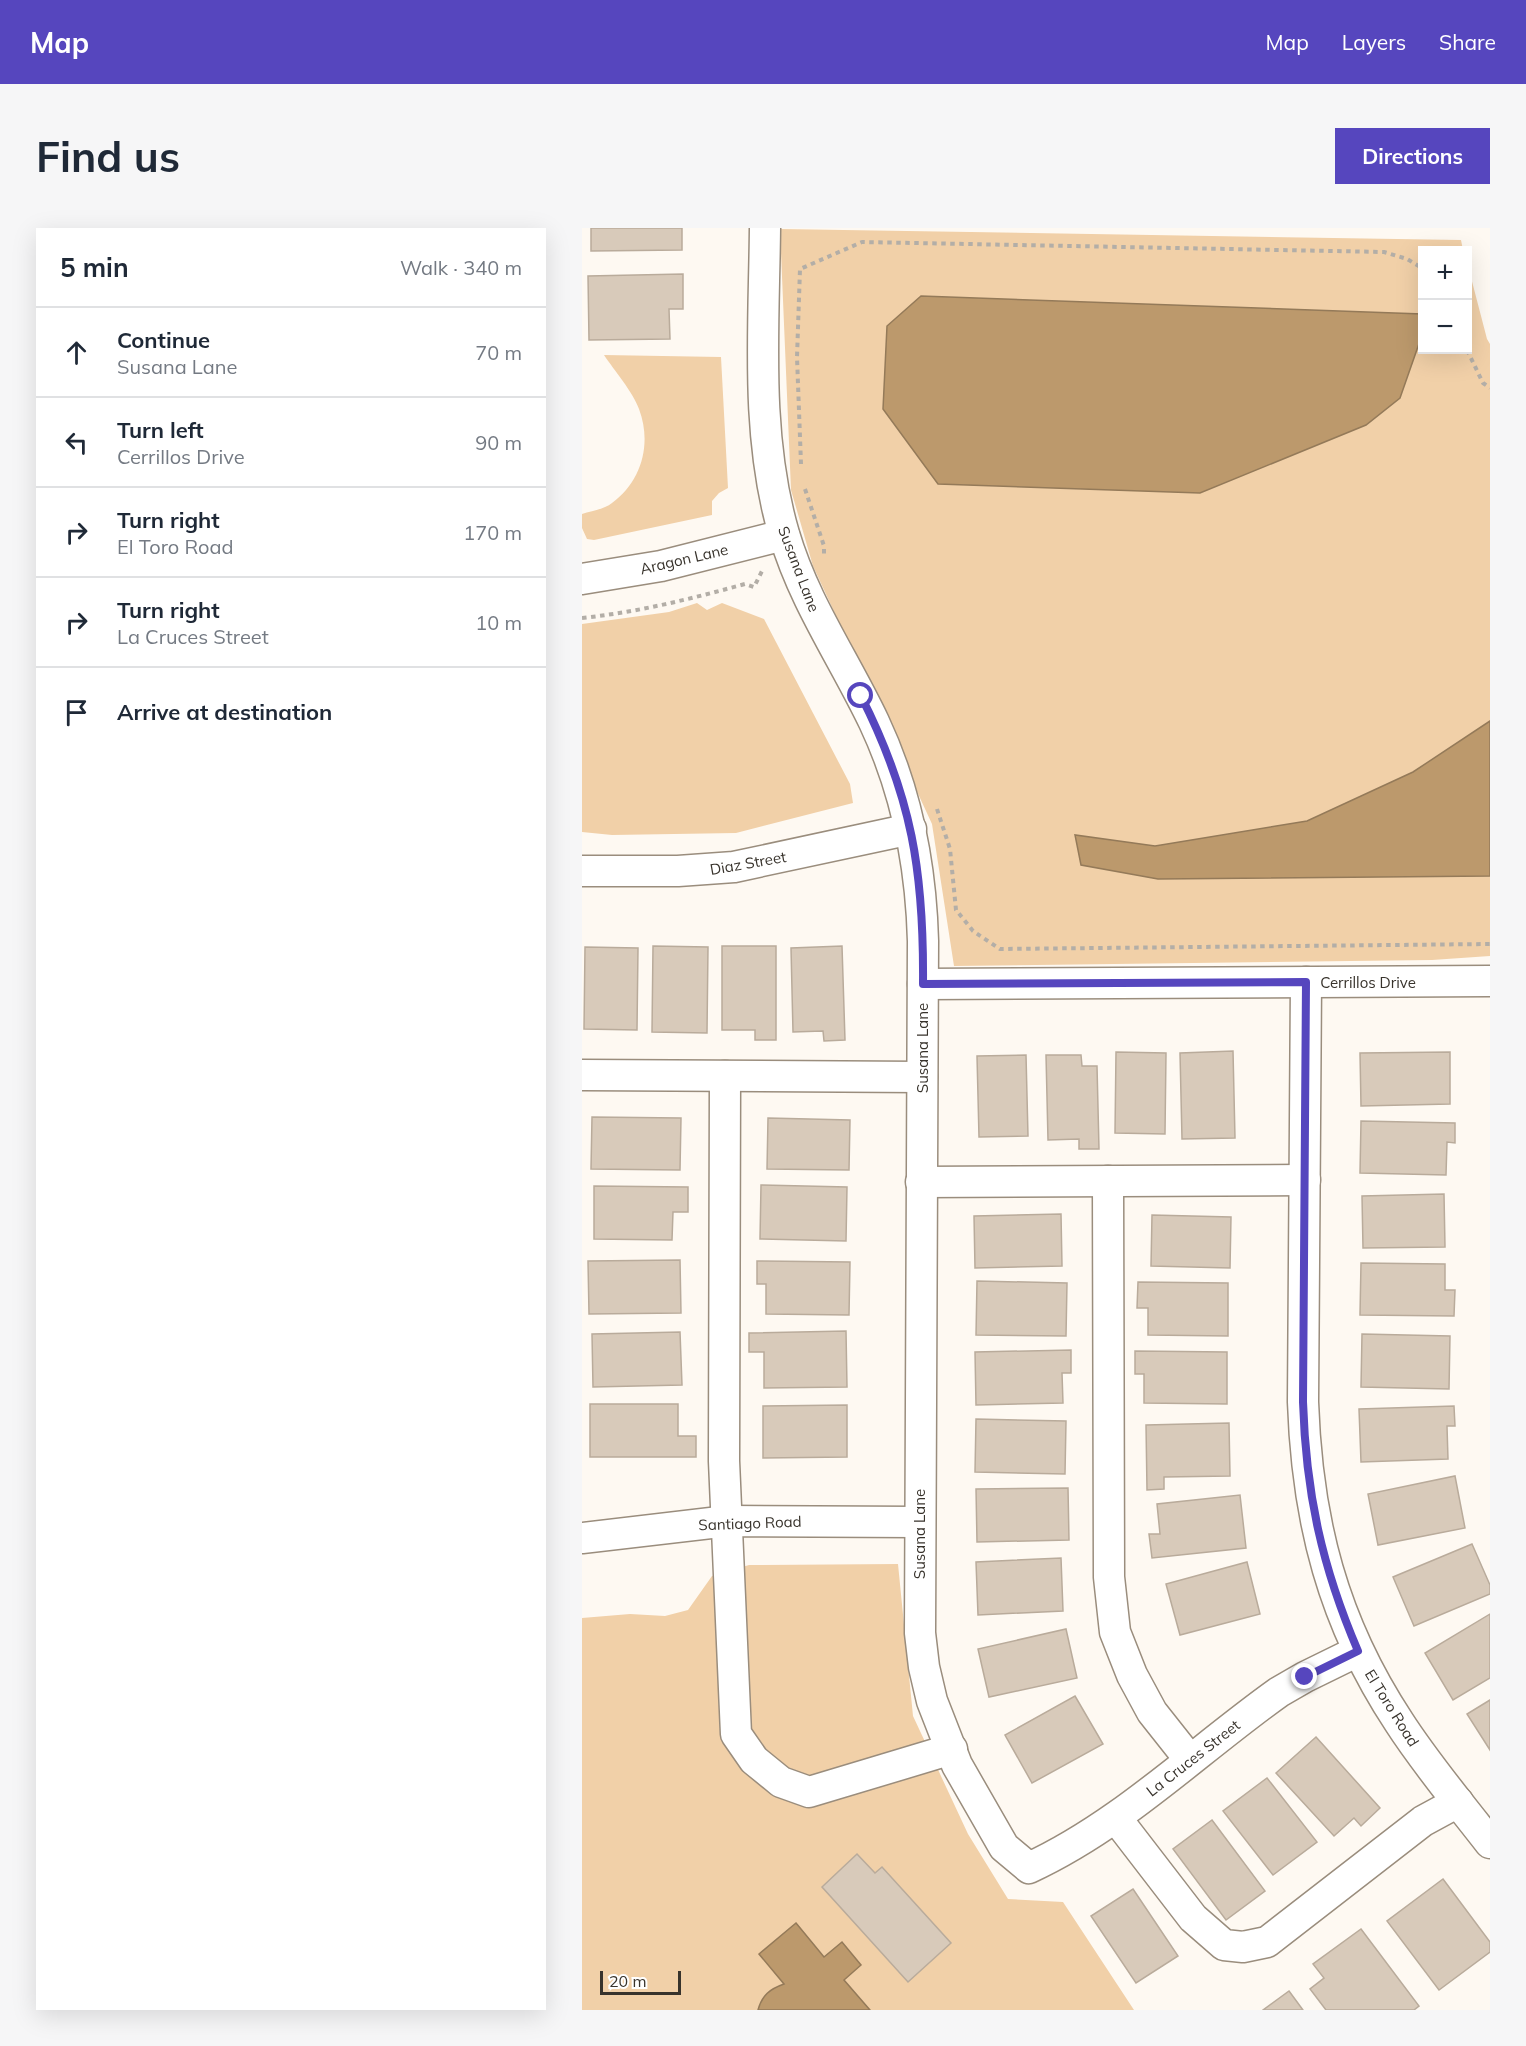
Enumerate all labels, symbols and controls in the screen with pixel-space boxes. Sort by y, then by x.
text: Map [30,25,89,60]
text: Map [1266,29,1309,55]
text: Layers [1342,29,1406,55]
text: Share [1439,29,1496,55]
button: Directions [1335,128,1490,184]
text: Find us [36,130,180,183]
map controls [1418,246,1472,354]
button: + [1418,246,1472,300]
text: 5 min [60,251,129,284]
text: Walk · 340 m [400,255,522,280]
button: − [1418,300,1472,354]
text: Continue [117,326,210,354]
icon: ahead [60,336,93,369]
text: 70 m [475,340,522,365]
text: Susana Lane [117,354,237,379]
text: Turn left [117,416,204,444]
icon: left [60,426,93,459]
text: 90 m [475,430,522,455]
text: Cerrillos Drive [117,444,245,469]
text: Turn right [117,506,220,534]
icon: right [60,516,93,549]
text: 170 m [463,520,522,545]
street label: Susana Lane [774,523,824,615]
text: El Toro Road [117,534,234,559]
street label: Aragon Lane [638,540,730,578]
text: Turn right [117,596,220,624]
icon: right [60,606,93,639]
text: 10 m [475,610,522,635]
text: La Cruces Street [117,624,269,649]
route start [847,682,873,708]
icon: arrive [60,696,93,729]
text: Arrive at destination [117,698,332,726]
street label: Diaz Street [708,847,788,879]
street label: Cerrillos Drive [1320,973,1416,992]
street label: Susana Lane [913,1003,932,1093]
street label: Susana Lane [910,1489,929,1579]
street label: Santiago Road [698,1512,802,1534]
route end [1291,1663,1317,1689]
street label: El Toro Road [1361,1666,1423,1750]
street label: La Cruces Street [1142,1716,1244,1800]
scale bar [600,1968,681,1996]
text: 20 m [609,1971,646,1991]

